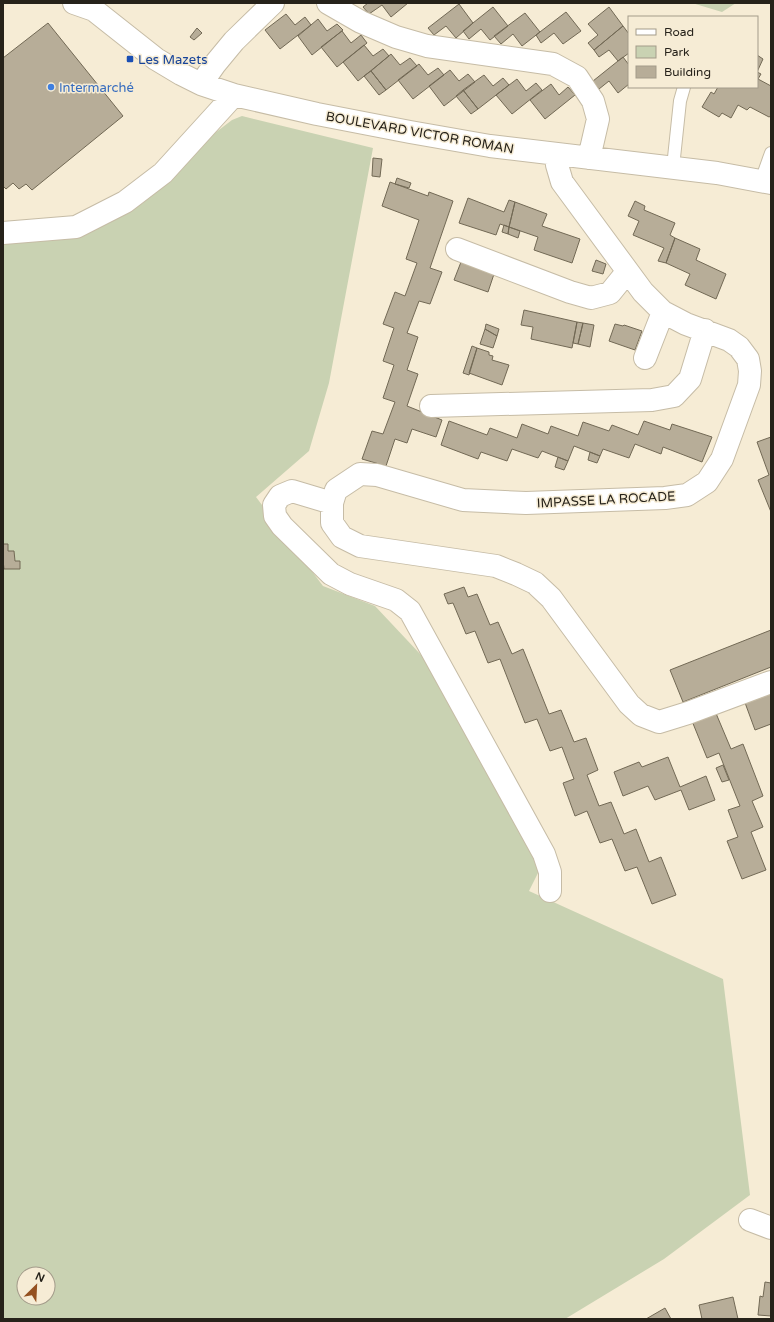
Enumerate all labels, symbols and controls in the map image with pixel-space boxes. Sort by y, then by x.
legend [628,16,758,88]
text: Road [664,25,694,39]
text: Park [664,45,690,59]
place label: Les Mazets [138,52,207,68]
marker: Les Mazets [125,54,135,64]
text: Building [664,65,711,79]
place label: Intermarché [59,80,134,96]
marker: Intermarché [46,82,56,92]
street label: BOULEVARD VICTOR ROMAN [324,109,515,157]
street label: IMPASSE LA ROCADE [536,488,676,512]
north arrow [16,1266,56,1306]
text: N [33,1270,47,1285]

